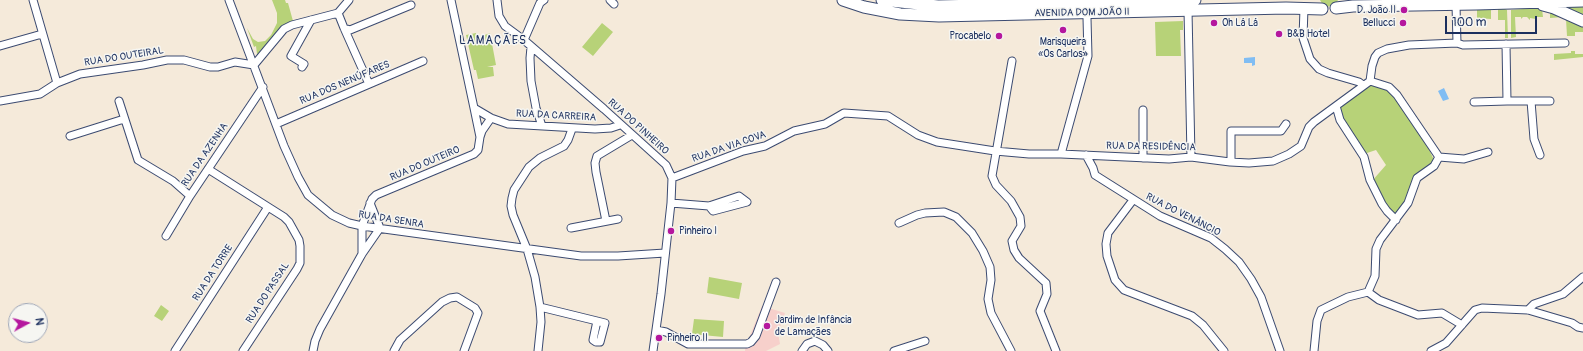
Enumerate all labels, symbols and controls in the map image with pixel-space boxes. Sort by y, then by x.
place label: D. João II [1357,4,1396,16]
marker: D. João II [1399,5,1409,15]
street label: AVENIDA DOM JOÃO II [1034,6,1130,20]
scale bar [1447,8,1539,34]
text: 100 m [1452,15,1486,30]
place label: Oh Lá Lá [1222,17,1258,29]
place label: Bellucci [1363,17,1395,29]
marker: Oh Lá Lá [1209,18,1219,28]
marker: Bellucci [1398,18,1408,28]
marker: Marisqueira «Os Carlos» [1058,25,1068,35]
place label: B&B Hotel [1287,28,1330,40]
marker: B&B Hotel [1274,29,1284,39]
place label: Procabelo [950,30,991,42]
marker: Procabelo [994,31,1004,41]
district label: LAMAÇÃES [459,34,527,48]
place label: Marisqueira «Os Carlos» [1038,36,1088,60]
street label: RUA DO OUTEIRAL [83,45,165,69]
street label: RUA DOS NENÚFARES [298,59,392,107]
street label: RUA DO PINHEIRO [605,97,671,157]
street label: RUA DA CARREIRA [515,108,597,124]
street label: RUA DA AZENHA [179,121,231,189]
street label: RUA DA VIA COVA [691,129,767,165]
street label: RUA DA RESIDÊNCIA [1106,140,1196,154]
street label: RUA DO OUTEIRO [388,144,462,184]
street label: RUA DO VENÂNCIO [1144,191,1222,239]
street label: RUA DA SENRA [357,209,425,231]
place label: Pinheiro I [679,225,717,237]
marker: Pinheiro I [666,226,676,236]
street label: RUA DA TORRE [190,243,236,303]
street label: RUA DO PASSAL [244,260,292,326]
north arrow [8,303,48,343]
place label: Jardim de Infância de Lamaçães [775,314,852,338]
text: N [33,317,46,326]
marker: Jardim de Infância de Lamaçães [762,321,772,331]
place label: Pinheiro II [667,332,708,344]
marker: Pinheiro II [654,333,664,343]

